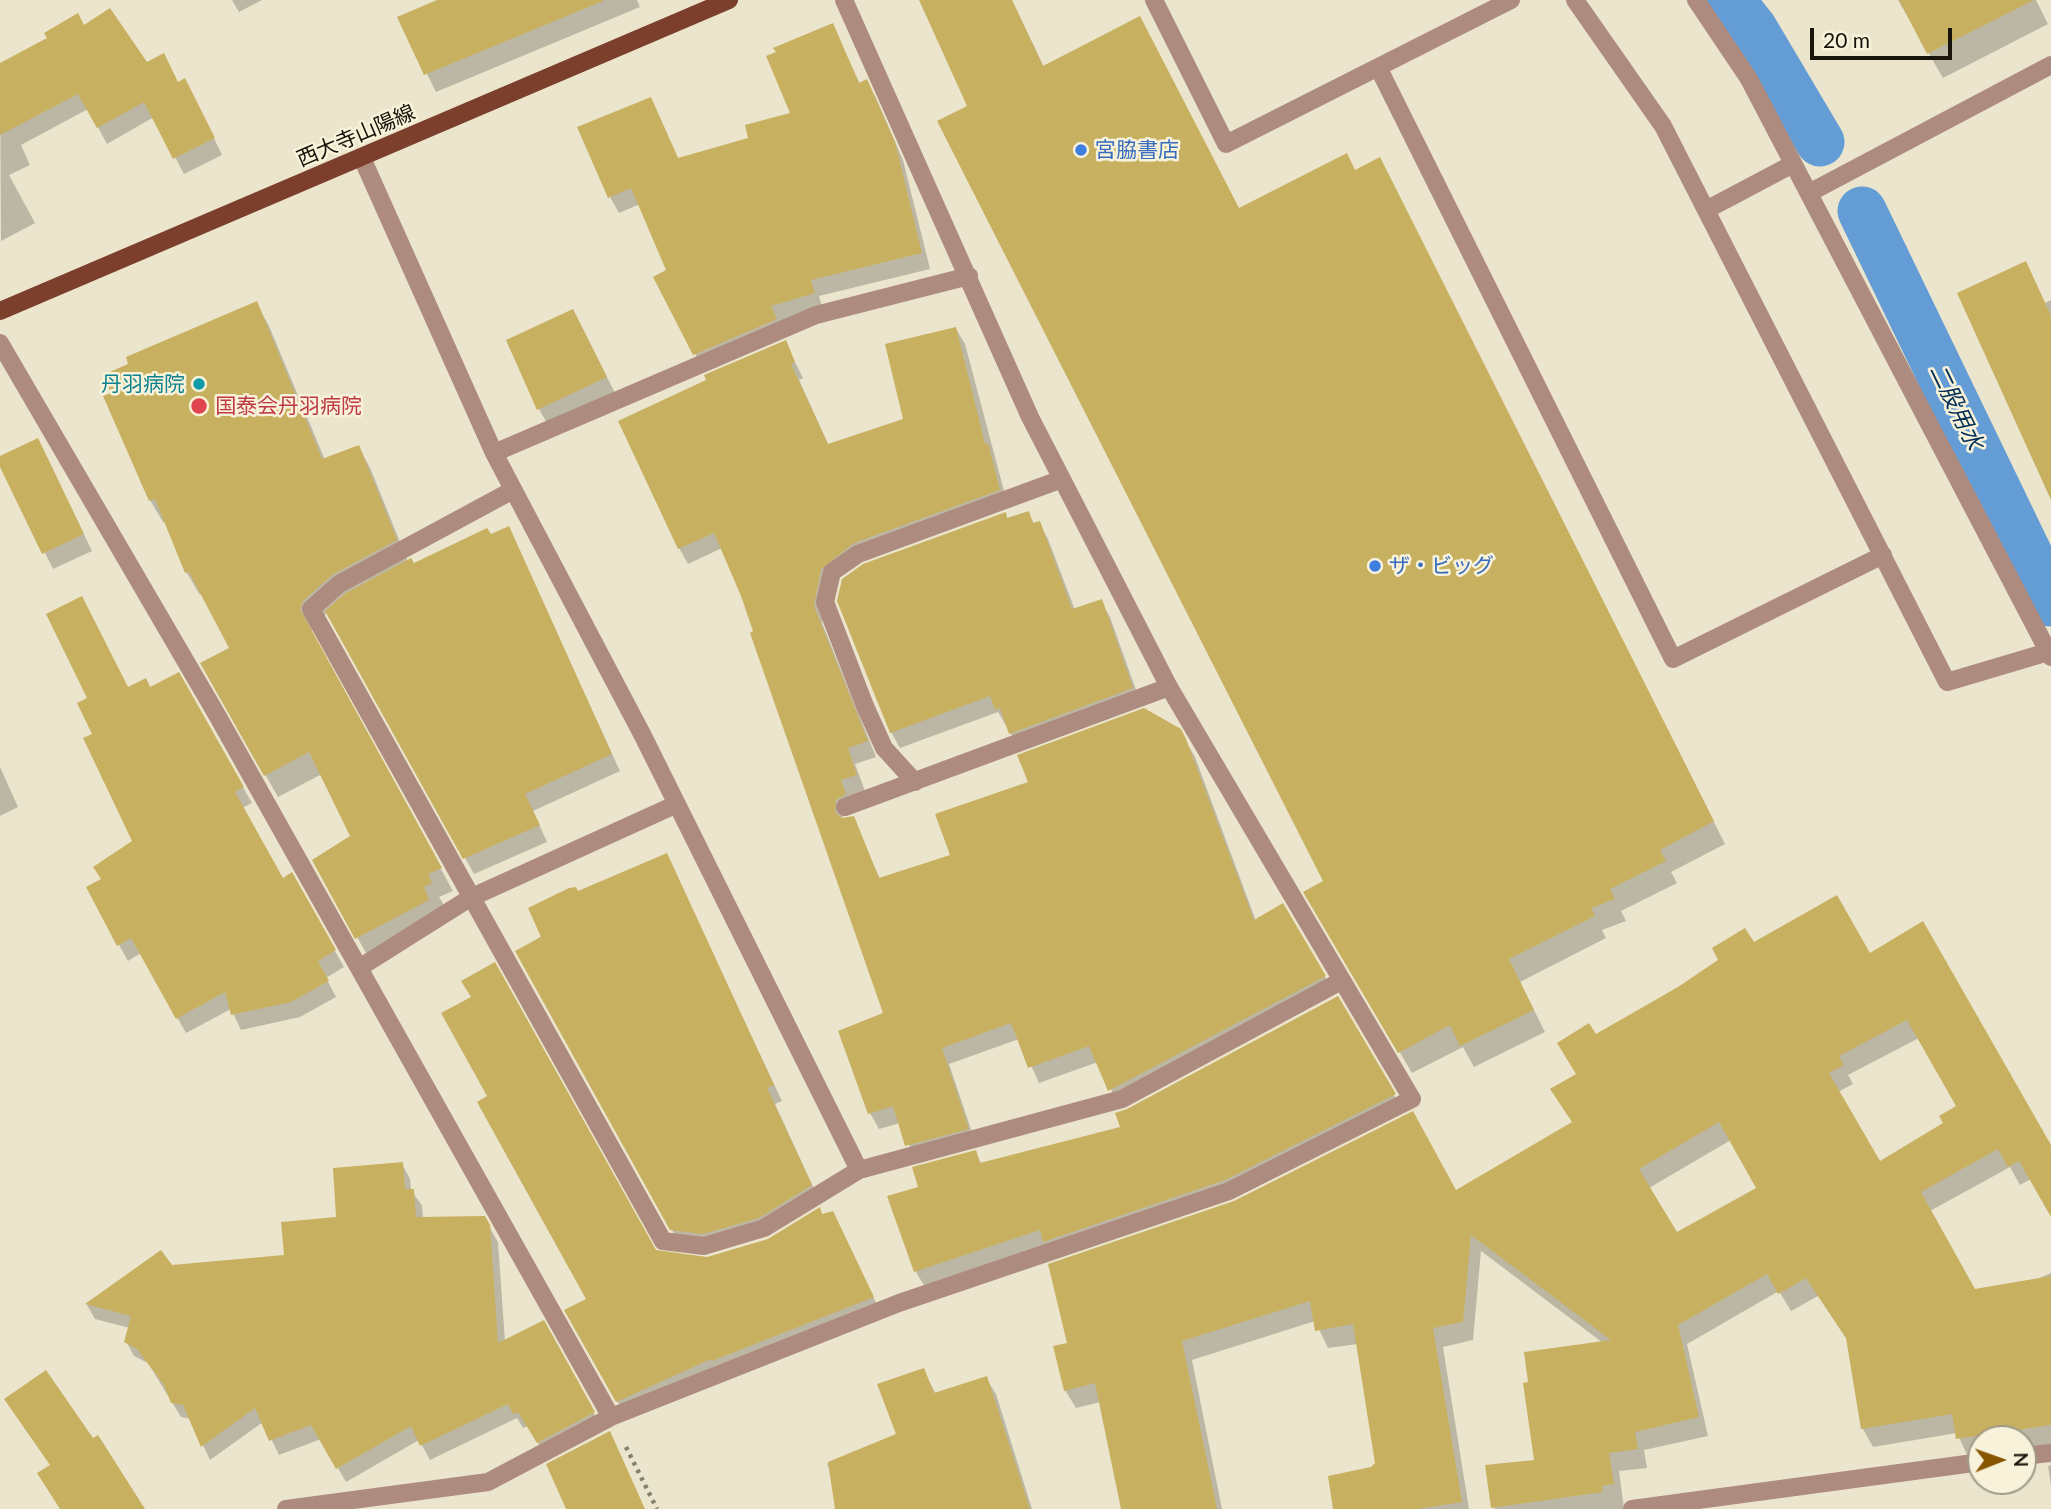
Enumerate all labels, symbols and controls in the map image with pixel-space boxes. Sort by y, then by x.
scale bar [1813,14,1955,58]
text: 20 m [1823,27,1870,52]
street label: 西大寺山陽線 [293,100,419,172]
place label: 宮脇書店 [1095,137,1179,163]
marker: 宮脇書店 [1073,142,1089,158]
water label: 二股用水 [1923,360,1989,454]
place label: 丹羽病院 [101,371,185,397]
marker: 丹羽病院 [191,376,207,392]
place label: 国泰会丹羽病院 [215,393,362,419]
marker: 国泰会丹羽病院 [189,396,209,416]
place label: ザ・ビッグ [1389,553,1494,579]
marker: ザ・ビッグ [1367,558,1383,574]
north arrow [1967,1425,2037,1495]
text: N [2010,1452,2033,1467]

